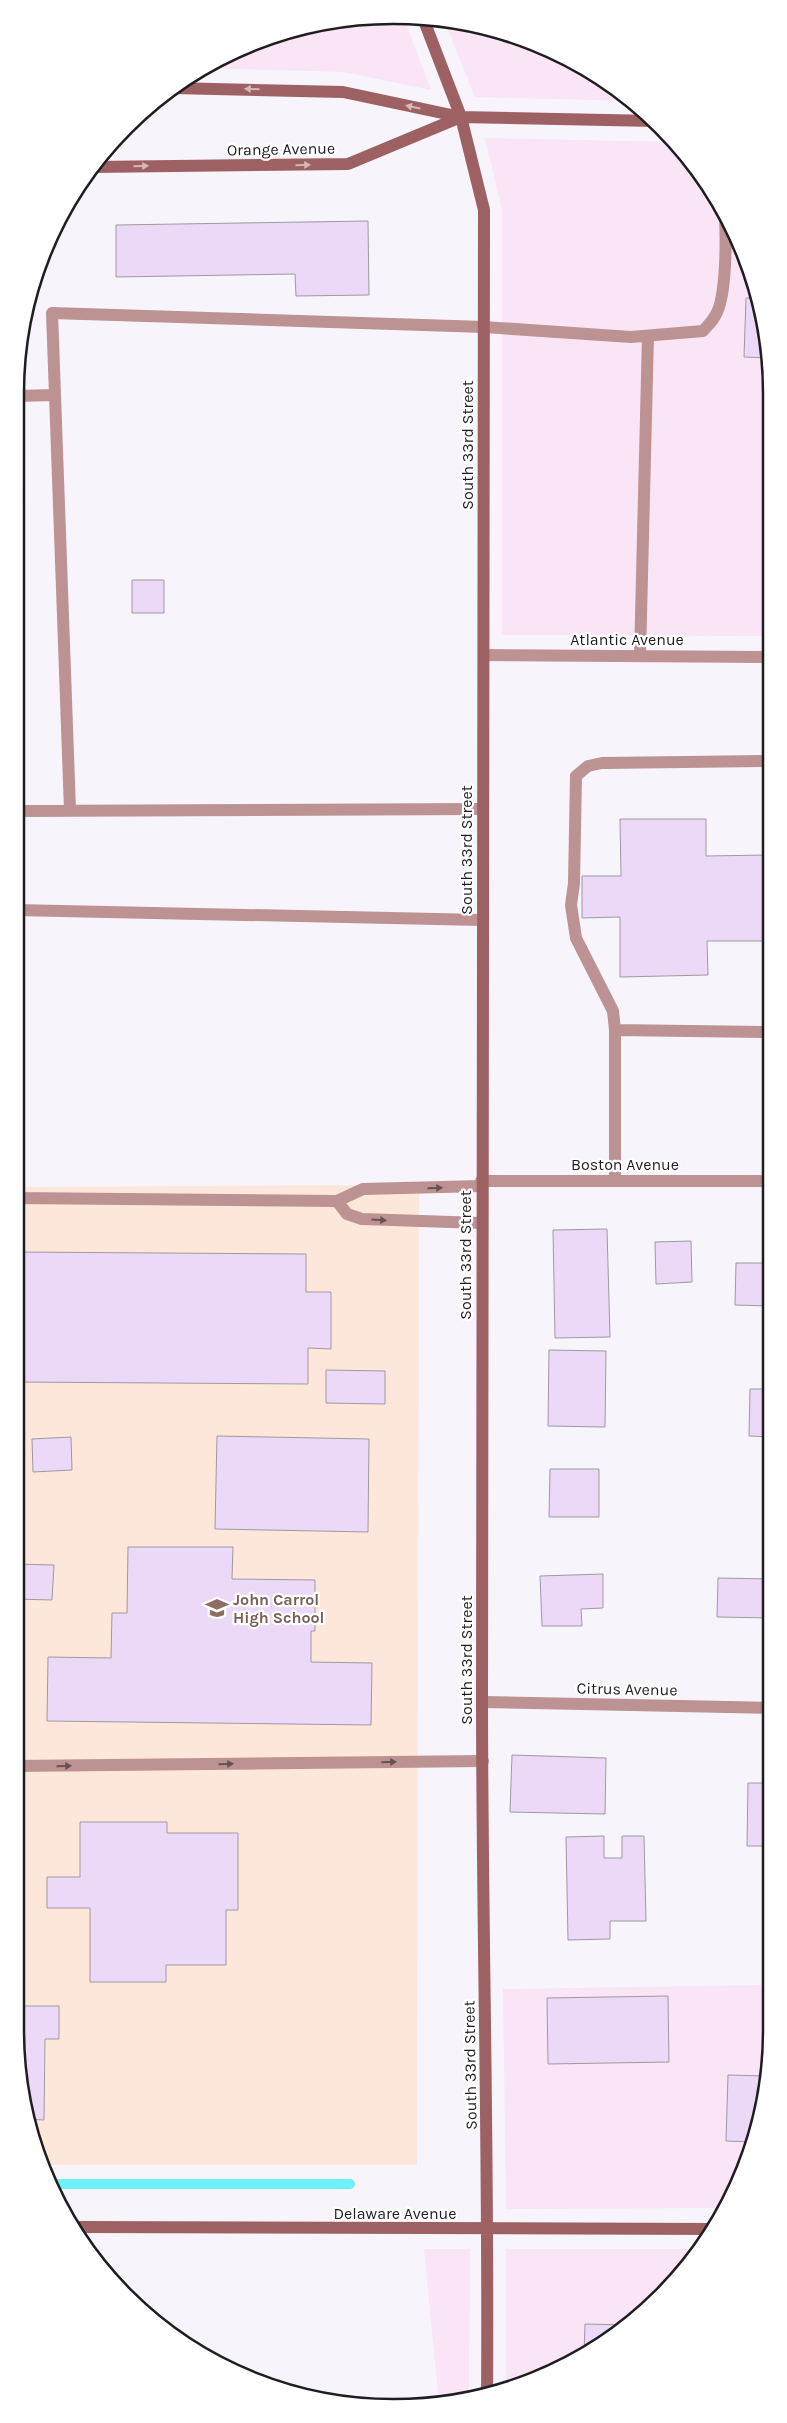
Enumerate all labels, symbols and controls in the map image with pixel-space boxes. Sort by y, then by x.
one-way arrow [244,85,260,93]
one-way arrow [405,102,421,110]
street label: Orange Avenue [227,139,335,159]
one-way arrow [296,161,312,169]
one-way arrow [133,162,149,170]
street label: South 33rd Street [458,380,477,510]
street label: Atlantic Avenue [570,630,684,649]
street label: South 33rd Street [457,785,476,915]
street label: Boston Avenue [571,1155,679,1174]
one-way arrow [428,1183,444,1191]
street label: South 33rd Street [456,1190,475,1320]
one-way arrow [371,1216,387,1224]
place label: John Carrol High School [233,1590,325,1627]
school or university icon: John Carrol High School [204,1595,230,1621]
street label: South 33rd Street [457,1595,476,1725]
street label: Citrus Avenue [576,1679,678,1699]
one-way arrow [381,1757,397,1765]
one-way arrow [218,1760,234,1768]
one-way arrow [56,1762,72,1770]
street label: South 33rd Street [459,2000,481,2130]
street label: Delaware Avenue [334,2204,456,2223]

